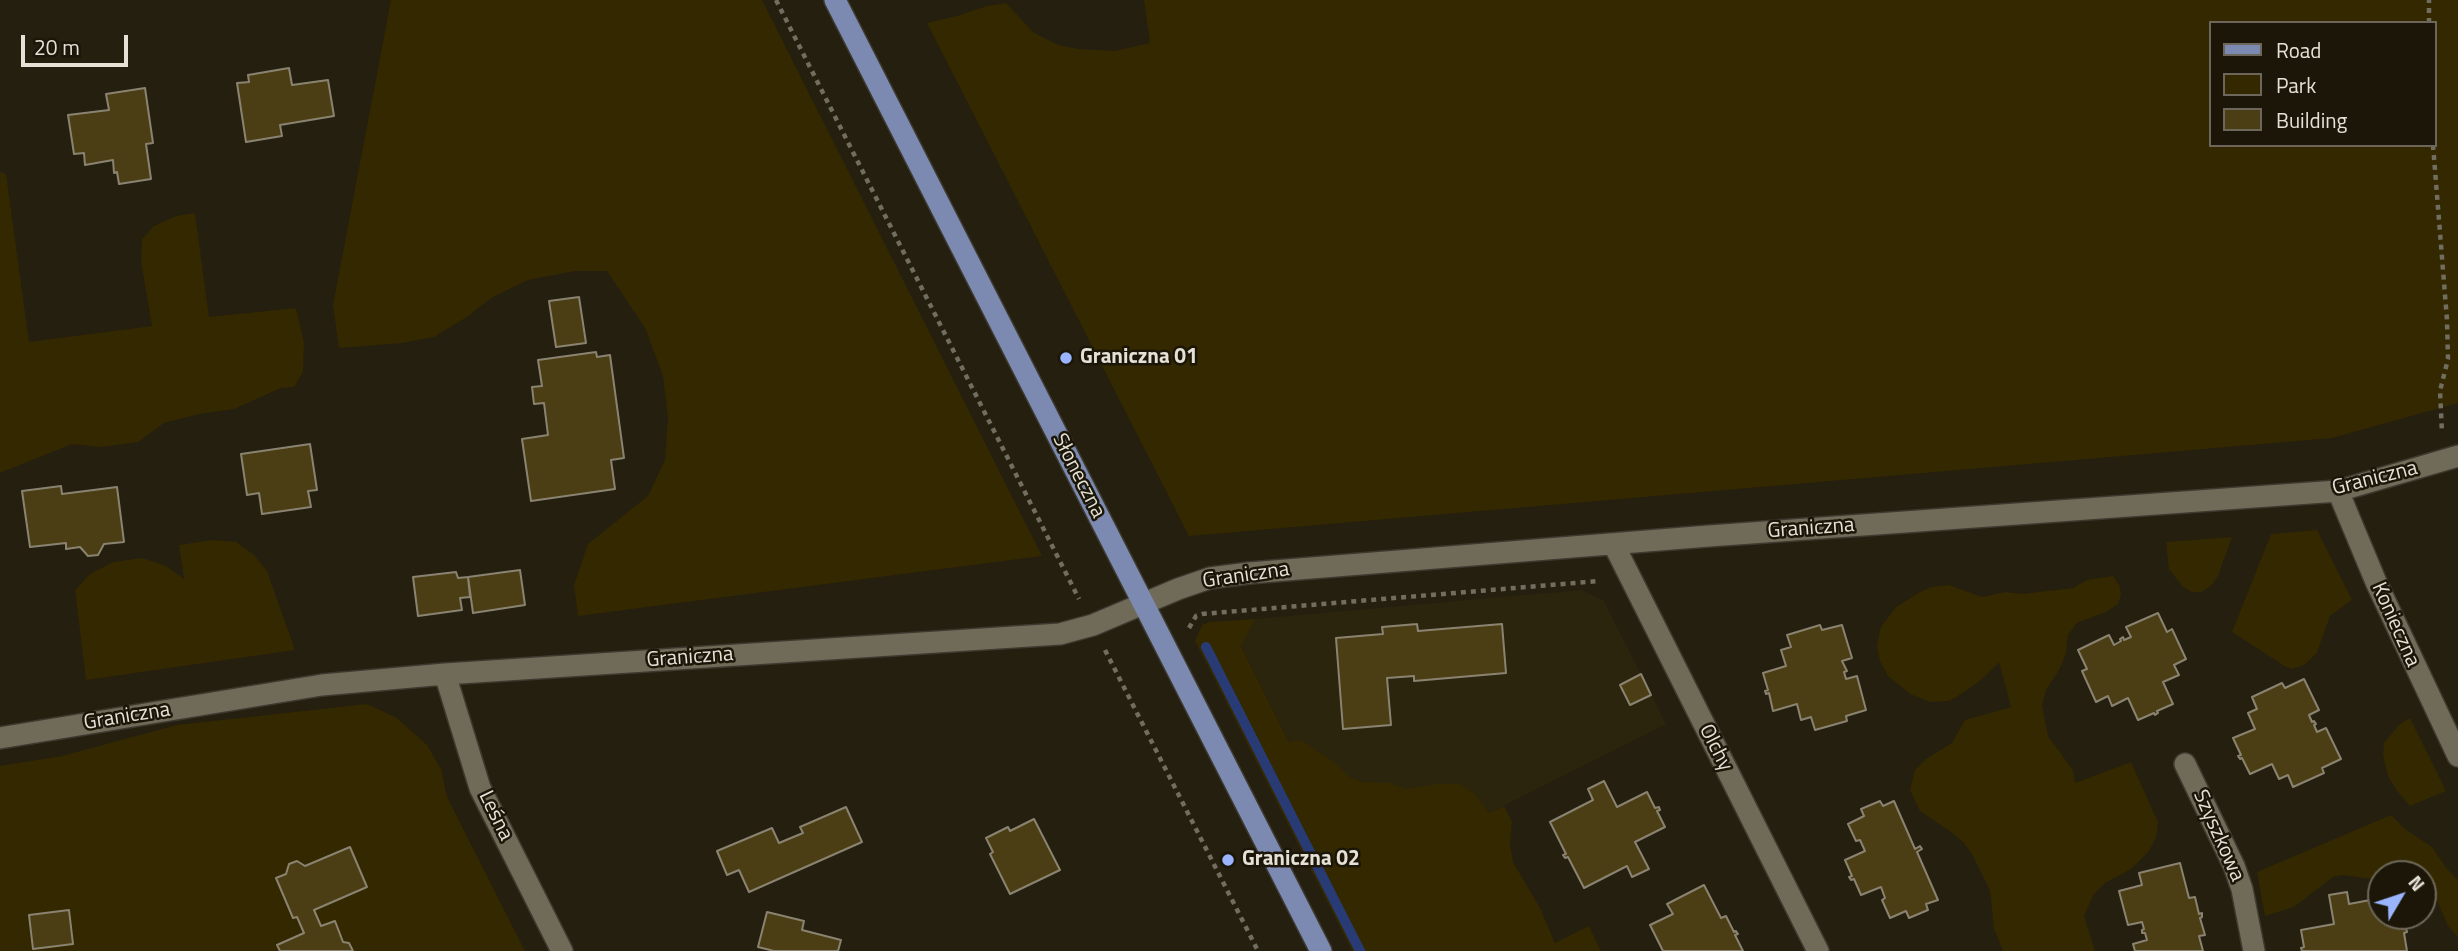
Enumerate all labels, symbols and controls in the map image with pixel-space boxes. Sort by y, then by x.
scale bar [24,21,131,65]
legend [2210,21,2437,147]
text: 20 m [34,31,80,63]
text: Road [2276,34,2321,66]
text: Park [2276,69,2316,101]
text: Building [2276,104,2347,136]
place label: Graniczna 01 [1080,345,1198,371]
marker: Graniczna 01 [1058,350,1074,366]
street label: Słoneczna [1046,430,1110,522]
street label: Graniczna [2330,456,2420,502]
street label: Graniczna [1767,513,1855,545]
street label: Graniczna [1201,557,1291,595]
street label: Konieczna [2365,579,2425,671]
street label: Graniczna [646,642,734,674]
street label: Graniczna [82,698,172,736]
street label: Olchy [1693,720,1737,776]
street label: Szyszkowa [2187,786,2249,886]
street label: Leśna [472,787,518,845]
place label: Graniczna 02 [1242,847,1360,873]
marker: Graniczna 02 [1220,852,1236,868]
north arrow [2367,860,2437,930]
text: N [2402,868,2433,897]

